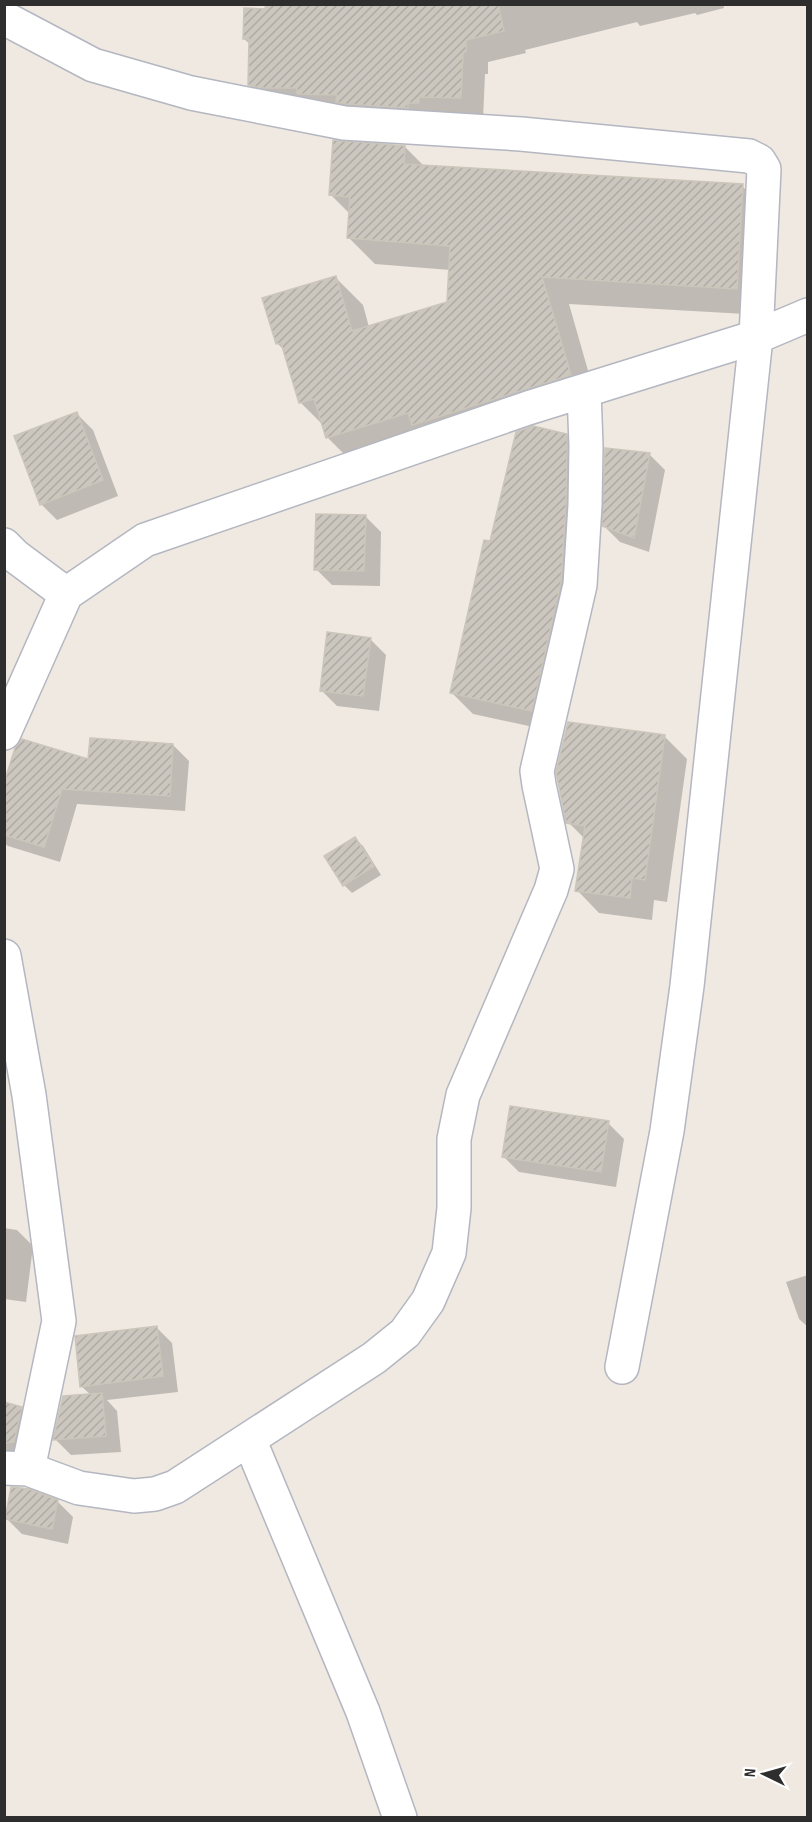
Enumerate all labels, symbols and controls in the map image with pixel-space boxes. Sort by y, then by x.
north arrow [734,1744,794,1804]
text: N [741,1768,760,1778]

